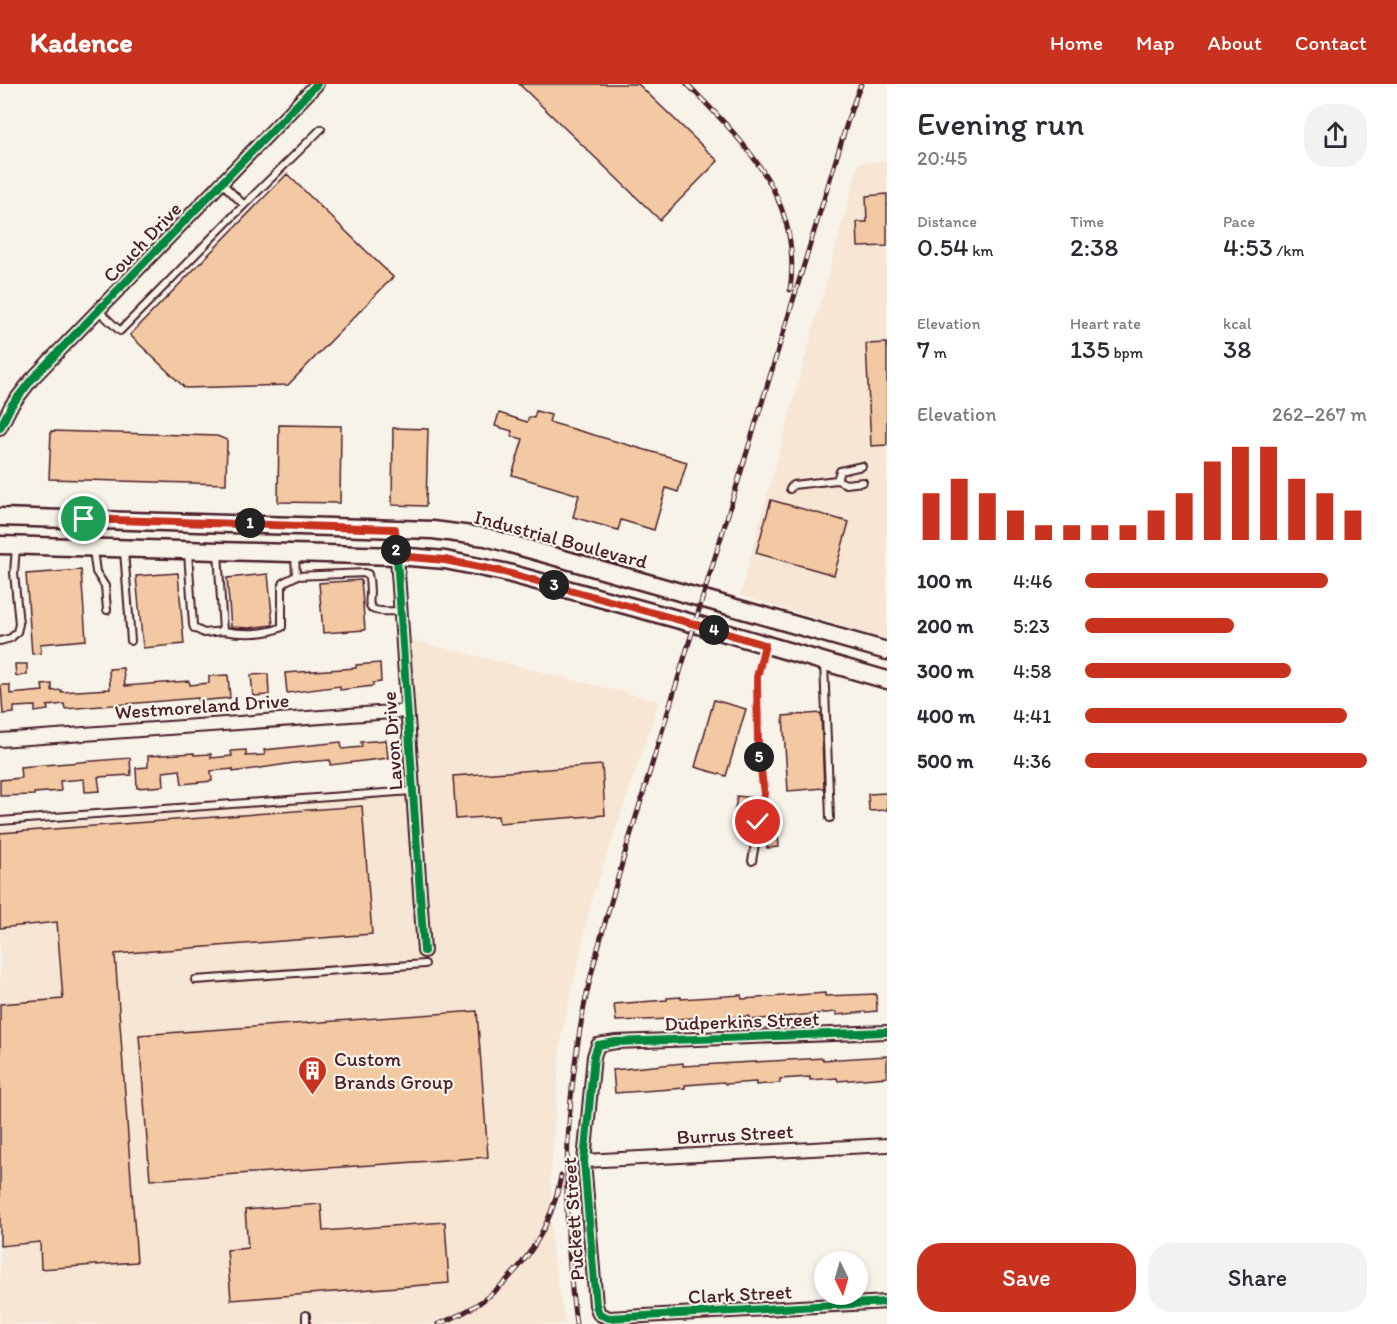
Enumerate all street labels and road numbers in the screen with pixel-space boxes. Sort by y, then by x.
street label: Couch Drive [98,197,186,287]
street label: Industrial Boulevard [472,504,650,574]
street label: Westmoreland Drive [114,688,290,724]
street label: Lavon Drive [377,691,407,791]
street label: Dudperkins Street [664,1006,820,1036]
street label: Burrus Street [676,1119,794,1149]
street label: Puckett Street [557,1156,589,1282]
street label: Clark Street [687,1279,793,1309]

